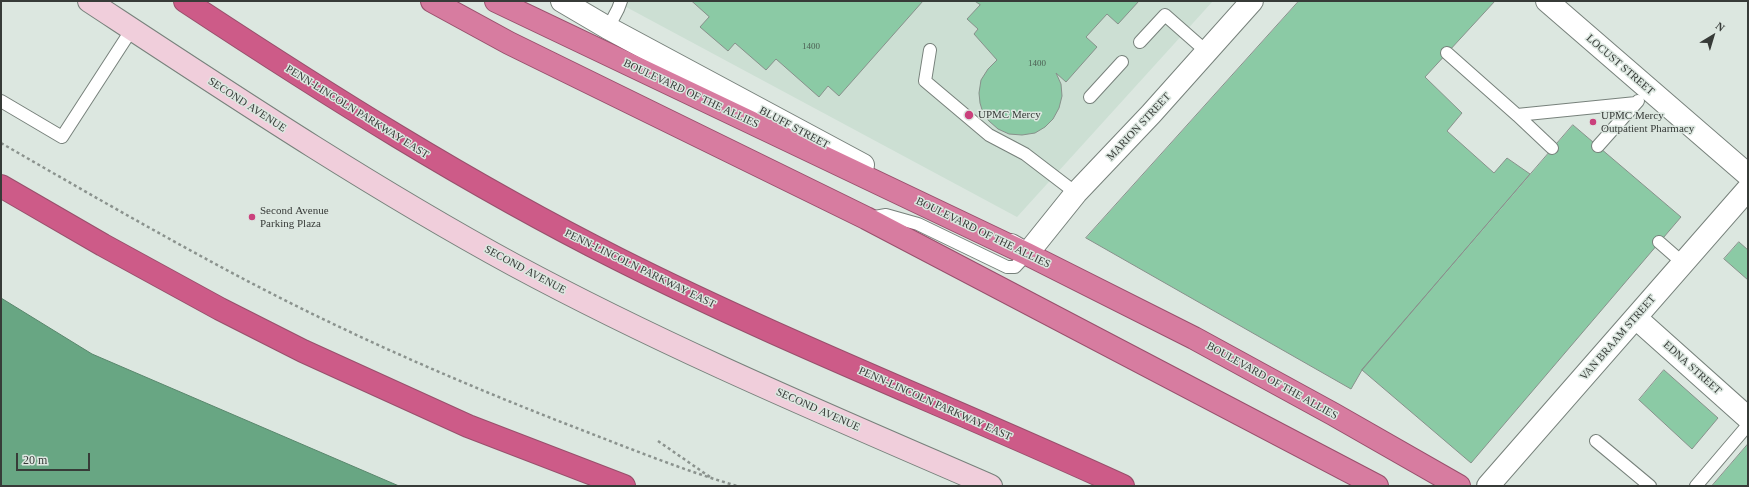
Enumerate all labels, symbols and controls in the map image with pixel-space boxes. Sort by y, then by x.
north arrow [1693,16,1733,56]
text: N [1714,19,1727,34]
street label: LOCUST STREET [1583,32,1657,98]
house number: 1400 [802,42,820,52]
street label: BOULEVARD OF THE ALLIES [621,57,761,131]
house number: 1400 [1028,59,1046,69]
street label: PENN-LINCOLN PARKWAY EAST [283,62,431,162]
street label: SECOND AVENUE [205,75,289,135]
street label: MARION STREET [1104,90,1174,164]
street label: BLUFF STREET [757,104,831,152]
place label: UPMC Mercy [978,108,1041,122]
marker: UPMC Mercy [963,109,975,121]
place label: UPMC Mercy Outpatient Pharmacy [1601,109,1694,135]
marker: UPMC Mercy Outpatient Pharmacy [1588,117,1598,127]
street label: BOULEVARD OF THE ALLIES [914,195,1052,271]
place label: Second Avenue Parking Plaza [260,204,329,230]
marker: Second Avenue Parking Plaza [247,212,257,222]
street label: PENN-LINCOLN PARKWAY EAST [562,227,718,311]
street label: SECOND AVENUE [482,243,568,297]
street label: VAN BRAAM STREET [1577,293,1659,383]
street label: EDNA STREET [1660,338,1724,398]
street label: BOULEVARD OF THE ALLIES [1204,339,1340,423]
street label: PENN-LINCOLN PARKWAY EAST [856,364,1014,444]
street label: SECOND AVENUE [774,386,862,434]
scale bar [18,445,92,471]
text: 20 m [23,453,47,467]

